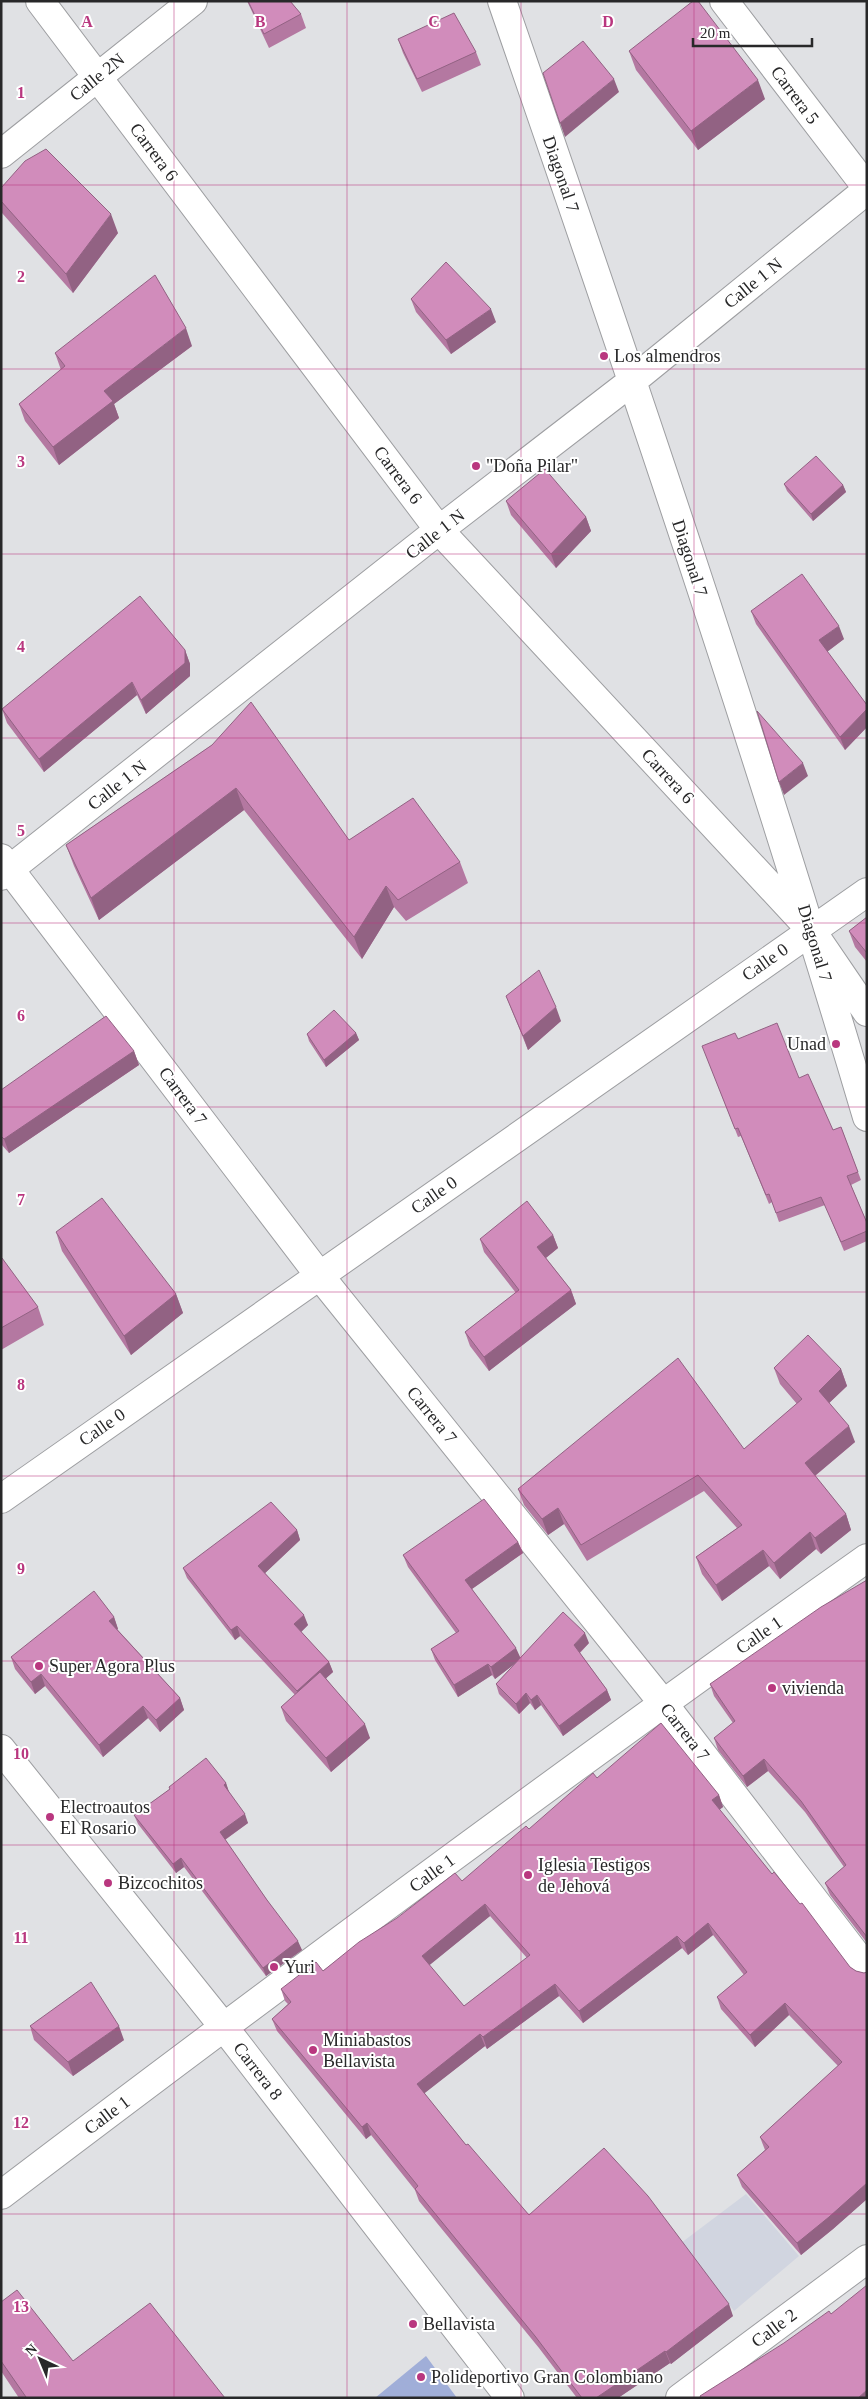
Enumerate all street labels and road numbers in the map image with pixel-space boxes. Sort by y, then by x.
street label: Calle 2N [66,49,128,105]
street label: Carrera 5 [767,62,823,128]
street label: Carrera 6 [126,119,182,185]
street label: Diagonal 7 [539,133,583,215]
street label: Calle 1 N [720,254,786,312]
street label: Carrera 6 [370,442,426,508]
street label: Calle 1 N [402,505,468,563]
street label: Diagonal 7 [668,517,712,599]
street label: Carrera 6 [638,745,698,807]
street label: Calle 1 N [84,756,150,814]
street label: Diagonal 7 [794,902,836,984]
street label: Calle 0 [738,939,792,985]
street label: Carrera 7 [155,1063,211,1129]
street label: Calle 0 [407,1172,461,1218]
street label: Carrera 7 [403,1382,461,1448]
street label: Calle 0 [75,1404,129,1450]
street label: Calle 1 [732,1612,786,1658]
street label: Carrera 7 [656,1699,714,1765]
street label: Calle 1 [405,1850,459,1896]
street label: Carrera 8 [229,2038,287,2104]
street label: Calle 1 [80,2092,134,2138]
street label: Calle 2 [747,2305,801,2351]

